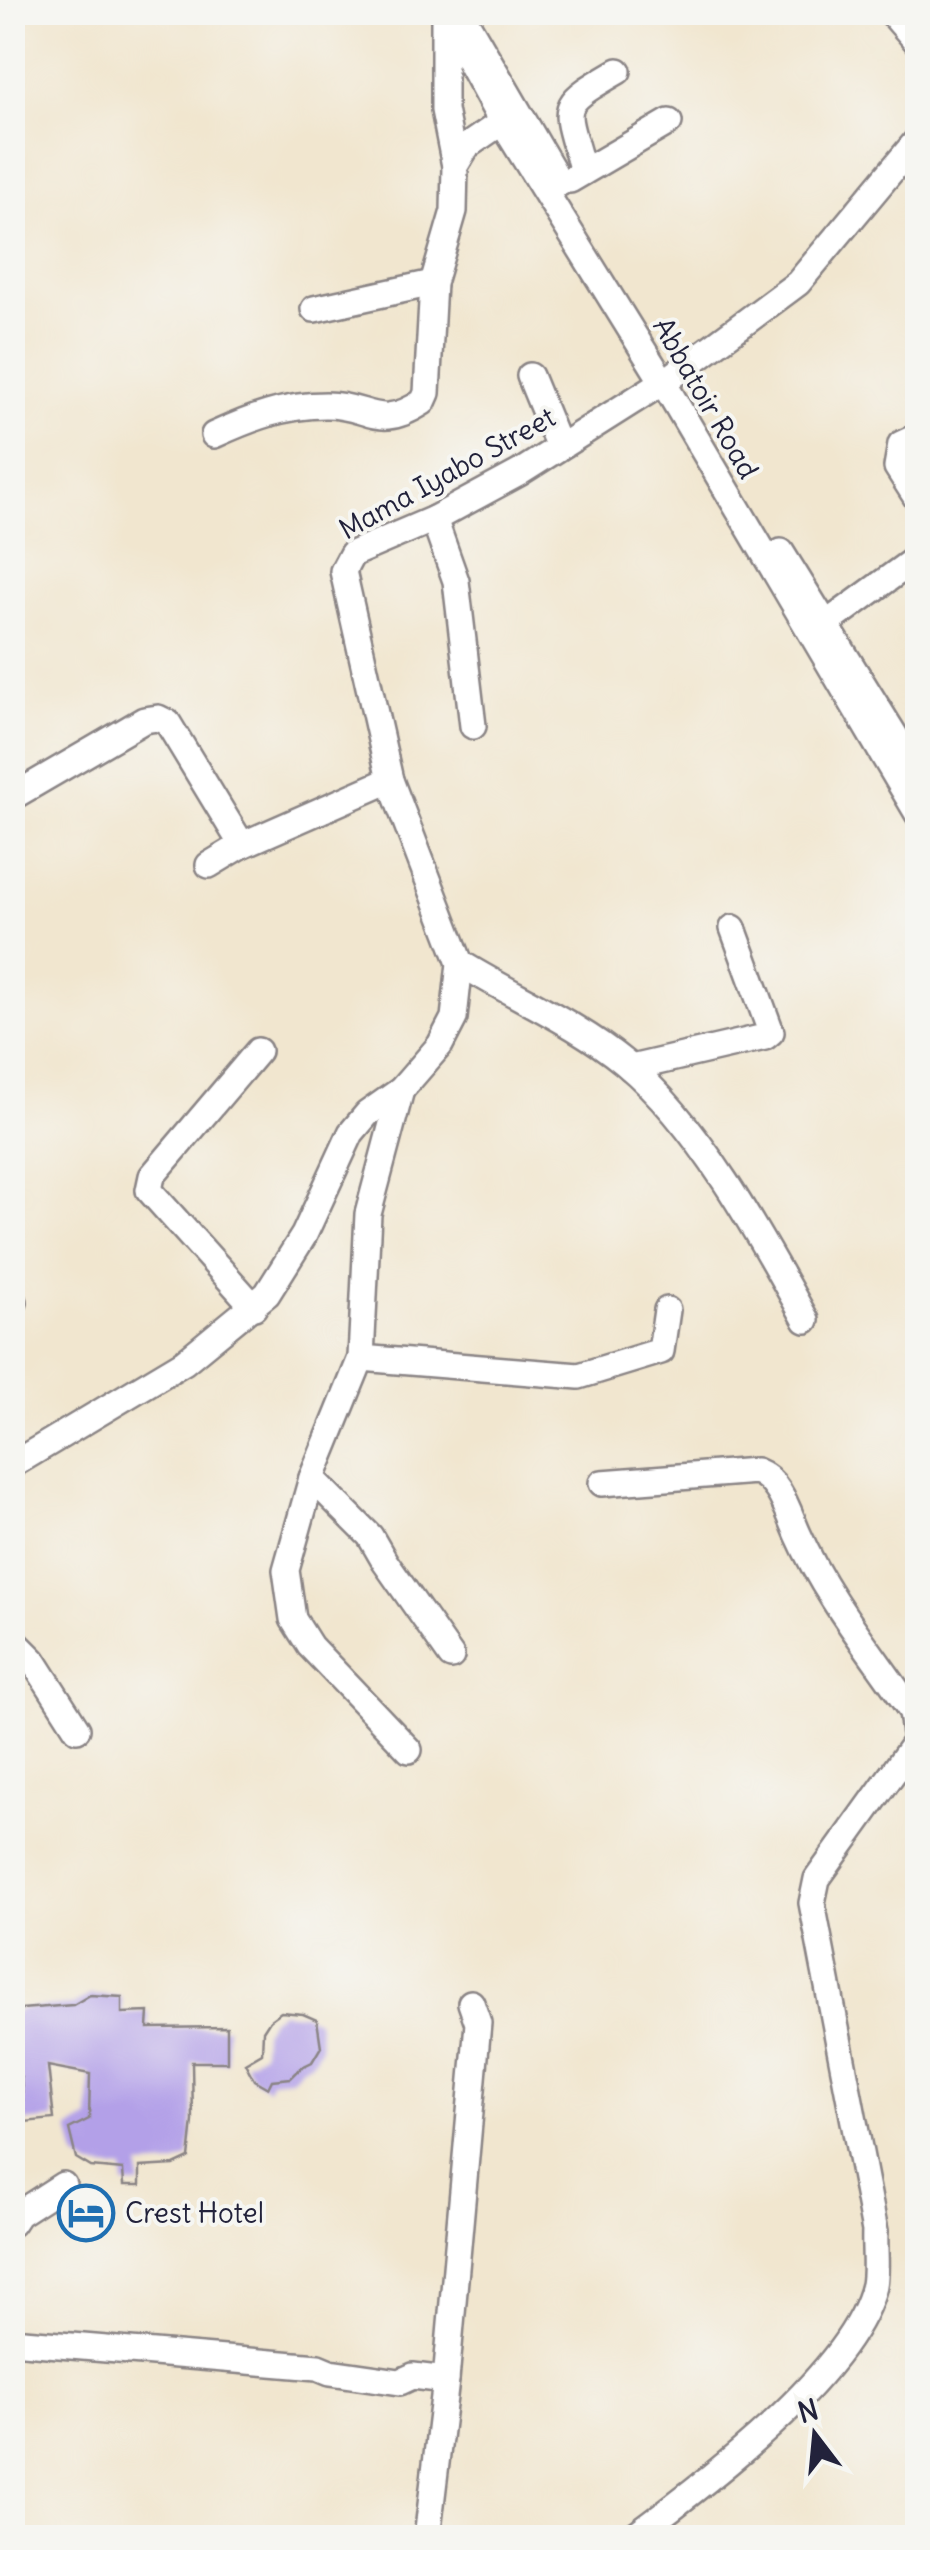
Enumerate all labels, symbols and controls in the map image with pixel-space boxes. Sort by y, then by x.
street label: Abbatoir Road [645,311,767,485]
street label: Mama Iyabo Street [333,399,561,547]
hotel icon: Crest Hotel [56,2183,116,2243]
place label: Crest Hotel [125,2195,264,2231]
north arrow [765,2385,865,2485]
text: N [794,2391,822,2431]

